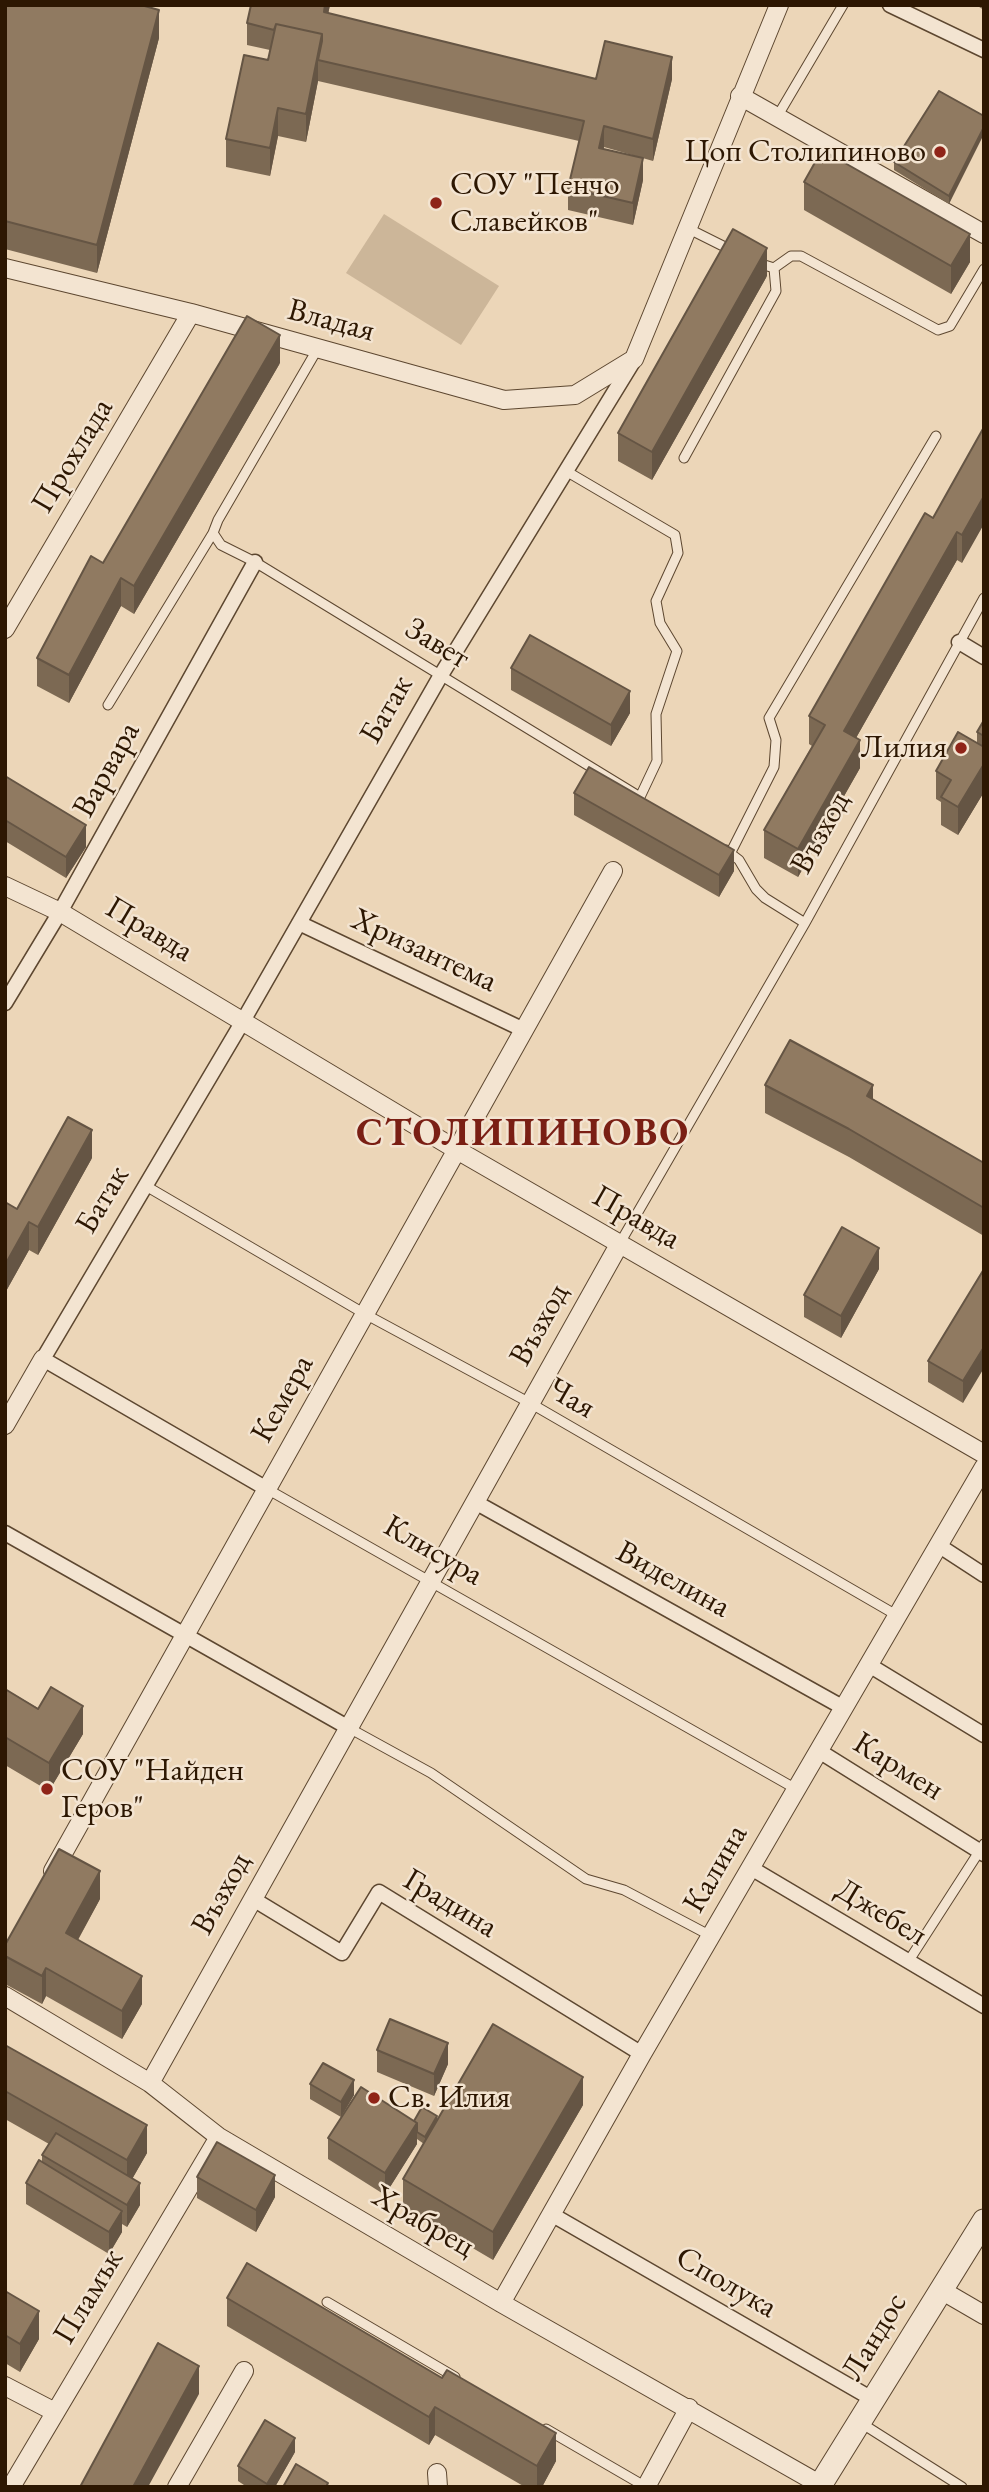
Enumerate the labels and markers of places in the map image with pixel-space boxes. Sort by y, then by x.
place label: Цоп Столипиново [685,133,926,171]
marker: Цоп Столипиново [932,144,948,160]
place label: СОУ "Пенчо Славейков" [450,166,620,241]
marker: СОУ "Пенчо Славейков" [428,195,444,211]
place label: Лилия [861,729,947,767]
marker: Лилия [953,740,969,756]
place label: СОУ "Найден Геров" [61,1752,244,1827]
marker: СОУ "Найден Геров" [39,1781,55,1797]
place label: Св. Илия [388,2079,510,2117]
marker: Св. Илия [366,2090,382,2106]

